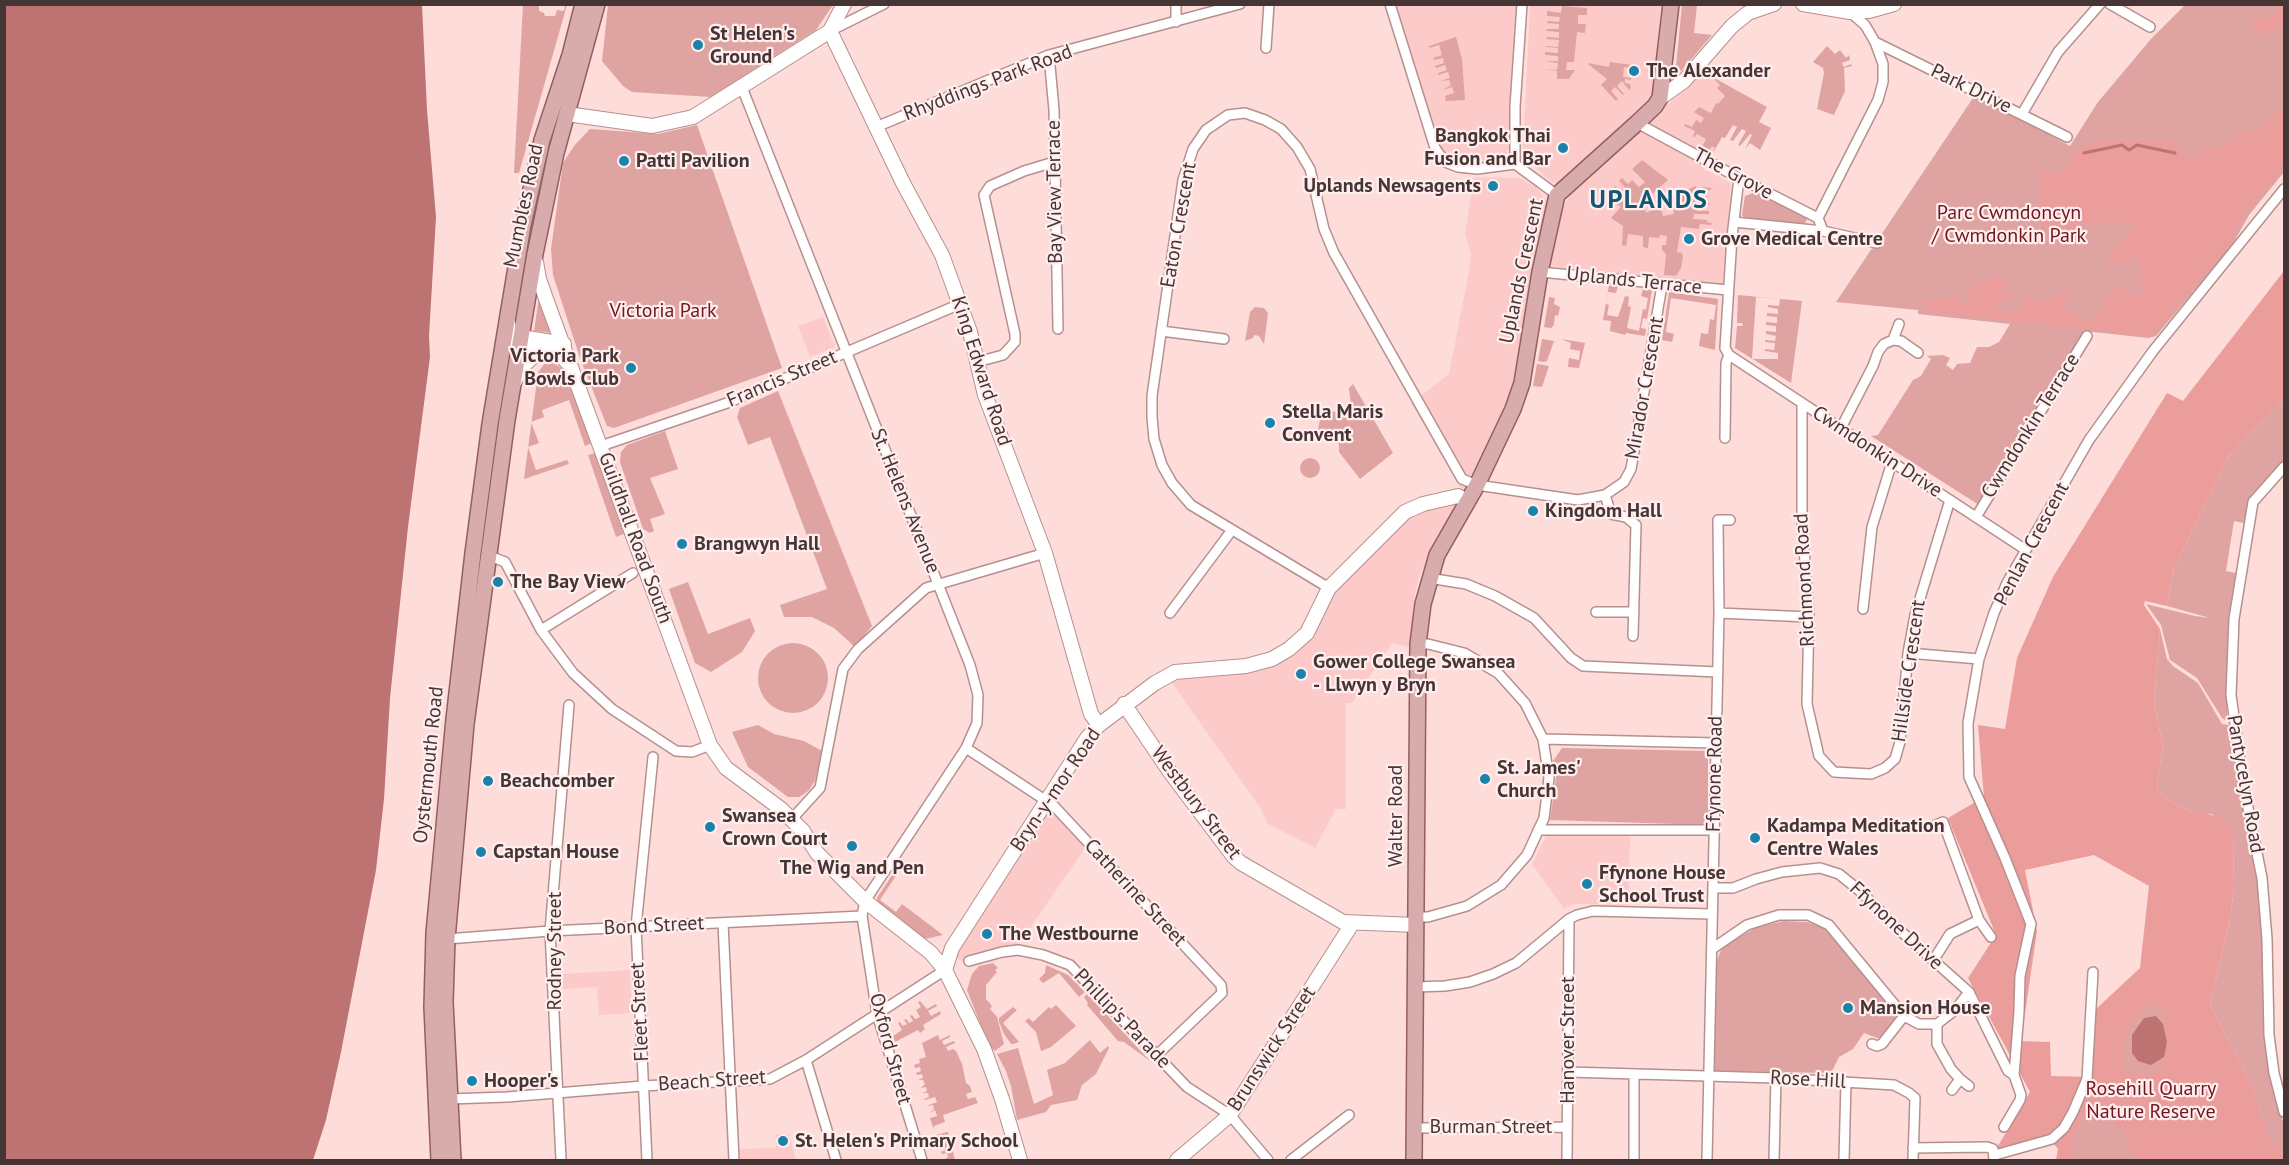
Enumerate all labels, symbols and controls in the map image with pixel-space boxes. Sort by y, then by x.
place label: St Helen's Ground [710,22,795,69]
marker: St Helen's Ground [691,38,705,52]
street label: Rhyddings Park Road [900,40,1076,126]
place label: The Alexander [1646,59,1770,83]
street label: Park Drive [1927,59,2015,119]
marker: The Alexander [1627,64,1641,78]
street label: Bay View Terrace [1042,120,1068,264]
place label: Bangkok Thai Fusion and Bar [1424,124,1551,171]
marker: Bangkok Thai Fusion and Bar [1556,141,1570,155]
street label: Mumbles Road [499,142,549,270]
street label: The Grove [1689,143,1777,205]
place label: Patti Pavilion [636,149,750,173]
marker: Patti Pavilion [617,154,631,168]
street label: Eaton Crescent [1156,160,1202,290]
place label: Uplands Newsagents [1304,174,1481,198]
marker: Uplands Newsagents [1486,179,1500,193]
district label: UPLANDS [1590,185,1708,217]
street label: Uplands Crescent [1495,196,1549,346]
park label: Parc Cwmdoncyn / Cwmdonkin Park [1932,201,2086,248]
place label: Grove Medical Centre [1701,227,1883,251]
marker: Grove Medical Centre [1682,232,1696,246]
street label: Uplands Terrace [1565,262,1703,300]
street label: King Edward Road [945,293,1017,449]
park label: Victoria Park [609,299,717,323]
street label: Mirador Crescent [1621,315,1669,461]
place label: Victoria Park Bowls Club [510,344,619,391]
street label: Francis Street [723,345,841,413]
street label: Cwmdonkin Terrace [1977,349,2085,503]
marker: Victoria Park Bowls Club [624,361,638,375]
place label: Stella Maris Convent [1282,400,1383,447]
street label: Cwmdonkin Drive [1808,401,1946,503]
marker: Stella Maris Convent [1263,416,1277,430]
street label: St. Helens Avenue [865,425,945,577]
street label: Guildhall Road South [593,449,677,627]
street label: Penlan Crescent [1989,478,2075,610]
place label: Kingdom Hall [1545,499,1662,523]
marker: Kingdom Hall [1526,504,1540,518]
street label: Richmond Road [1790,513,1820,647]
place label: Brangwyn Hall [694,532,820,556]
marker: Brangwyn Hall [675,537,689,551]
place label: The Bay View [510,570,626,594]
marker: The Bay View [491,575,505,589]
street label: Hillside Crescent [1887,598,1931,744]
place label: Gower College Swansea - Llwyn y Bryn [1313,650,1516,697]
marker: Gower College Swansea - Llwyn y Bryn [1294,667,1308,681]
street label: Oystermouth Road [409,685,449,845]
street label: Pantycelyn Road [2221,713,2269,855]
street label: Ffynone Road [1702,716,1728,832]
street label: Bryn-y-mor Road [1006,724,1106,856]
street label: Westbury Street [1146,742,1246,864]
place label: St. James' Church [1497,756,1581,803]
street label: Walter Road [1384,765,1408,867]
place label: Beachcomber [500,769,615,793]
marker: St. James' Church [1478,772,1492,786]
marker: Beachcomber [481,774,495,788]
place label: Swansea Crown Court [722,804,827,851]
place label: Kadampa Meditation Centre Wales [1767,814,1945,861]
marker: Swansea Crown Court [703,820,717,834]
marker: Kadampa Meditation Centre Wales [1748,831,1762,845]
street label: Catherine Street [1079,834,1191,952]
marker: The Wig and Pen [845,839,859,853]
place label: Capstan House [493,840,619,864]
marker: Capstan House [474,845,488,859]
place label: The Wig and Pen [780,856,924,880]
place label: Ffynone House School Trust [1599,861,1726,908]
marker: Ffynone House School Trust [1580,877,1594,891]
street label: Ffynone Drive [1844,877,1948,975]
street label: Rodney Street [543,892,567,1010]
street label: Bond Street [603,911,705,941]
place label: The Westbourne [999,922,1139,946]
marker: The Westbourne [980,927,994,941]
street label: Fleet Street [625,962,655,1062]
street label: Phillip's Parade [1068,964,1176,1074]
street label: Hanover Street [1556,976,1580,1104]
street label: Brunswick Street [1223,982,1321,1116]
street label: Oxford Street [864,991,916,1107]
place label: Mansion House [1860,996,1990,1020]
marker: Mansion House [1841,1001,1855,1015]
street label: Beach Street [657,1065,767,1097]
street label: Rose Hill [1769,1066,1847,1094]
place label: Hooper's [484,1069,559,1093]
marker: Hooper's [465,1074,479,1088]
park label: Rosehill Quarry Nature Reserve [2086,1077,2216,1124]
street label: Burman Street [1430,1115,1552,1139]
place label: St. Helen's Primary School [795,1129,1018,1153]
marker: St. Helen's Primary School [776,1134,790,1148]

